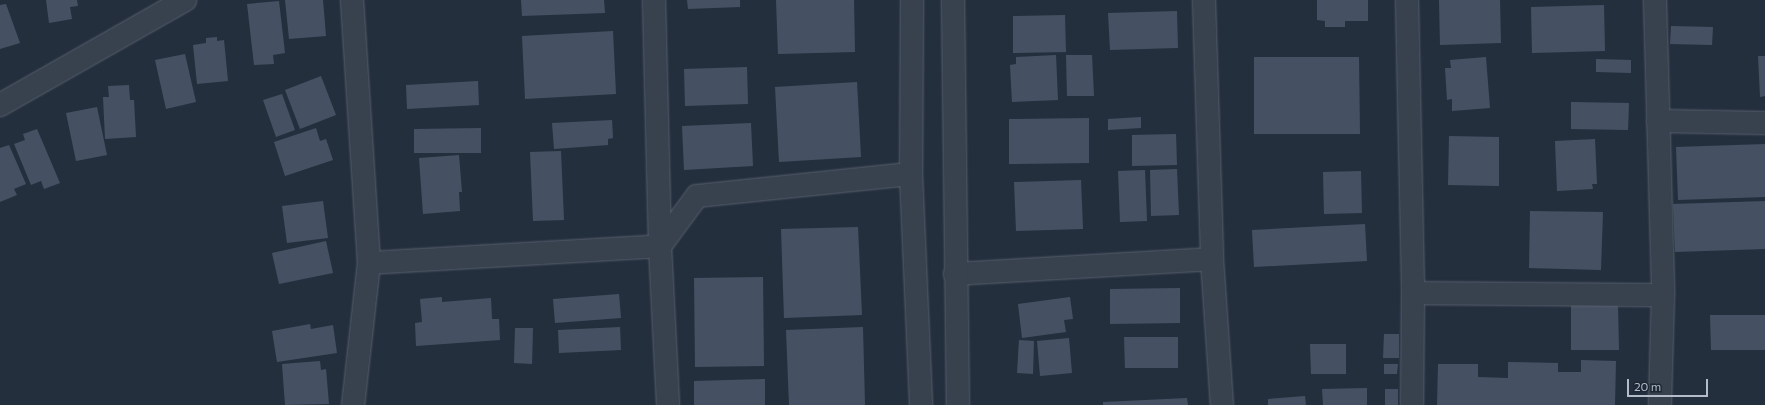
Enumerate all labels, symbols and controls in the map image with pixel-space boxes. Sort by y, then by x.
scale bar [1629,371,1710,397]
text: 20 m [1634,379,1661,393]

